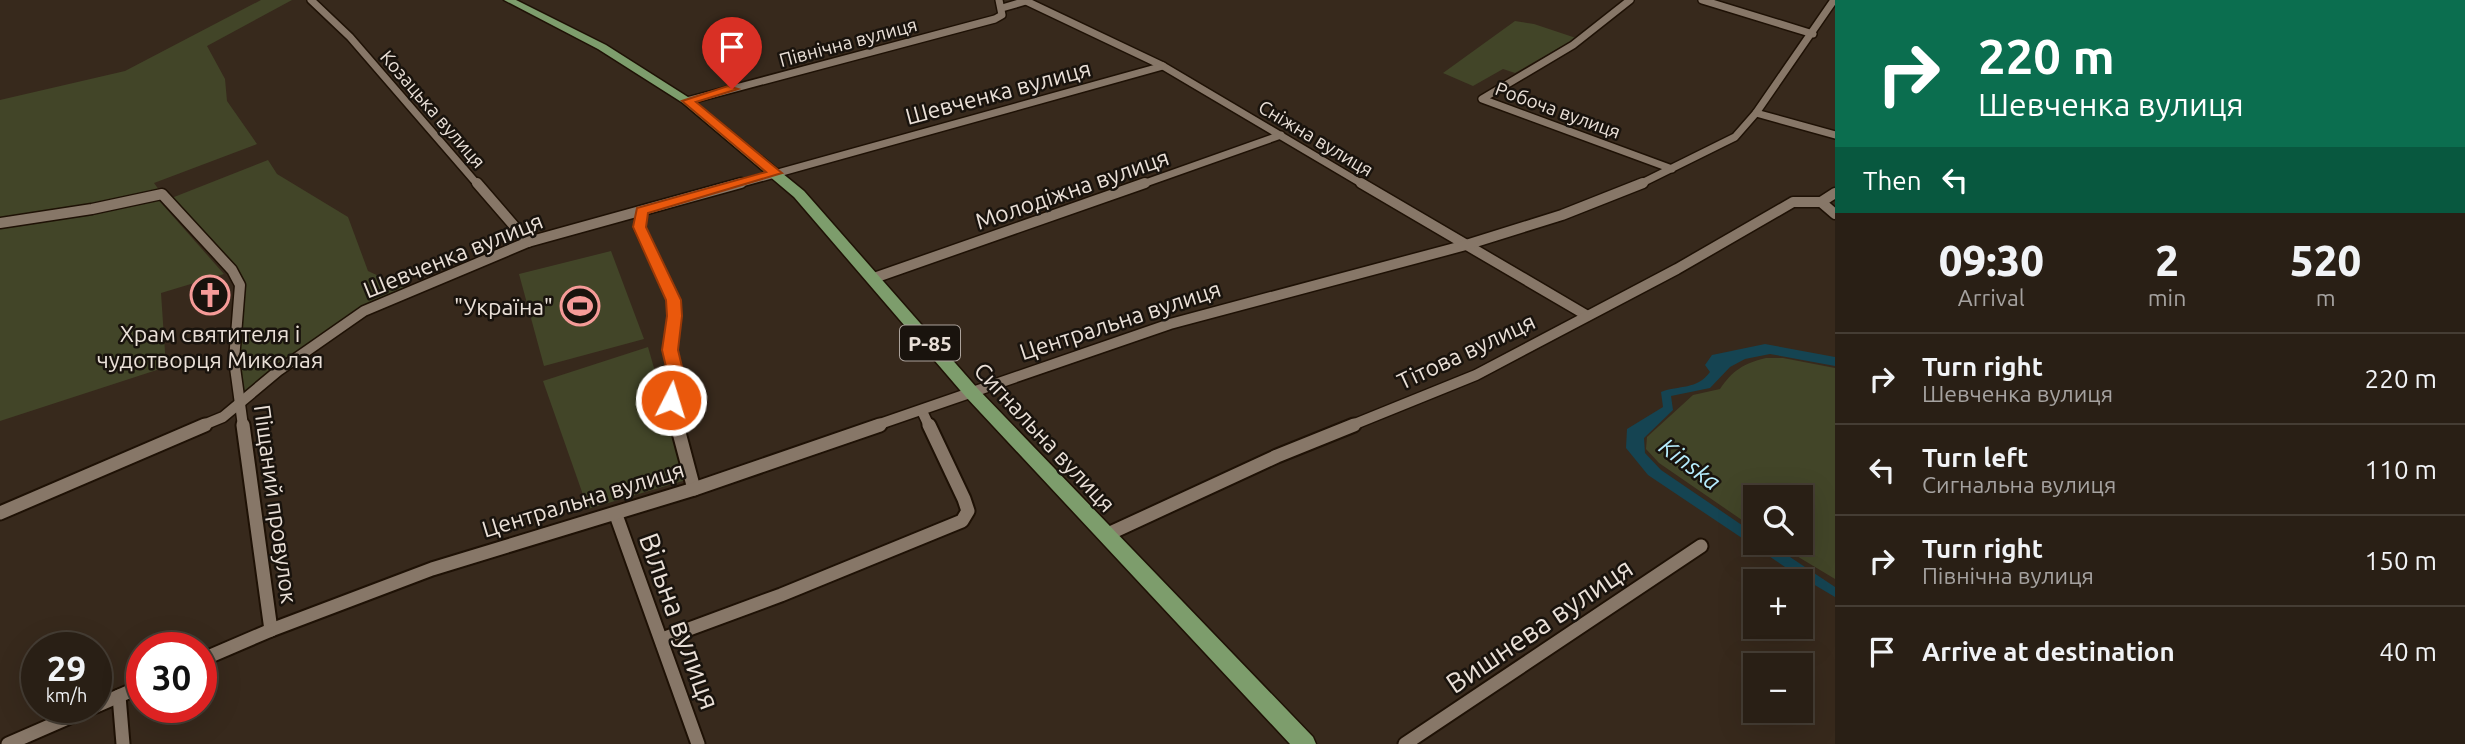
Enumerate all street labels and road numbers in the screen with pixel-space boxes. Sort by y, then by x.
street label: Північна вулиця [777,13,919,71]
street label: Козацька вулиця [376,46,490,172]
street label: Шевченка вулиця [902,55,1094,129]
street label: Робоча вулиця [1492,77,1624,143]
street label: Сніжна вулиця [1255,95,1377,181]
street label: Молодіжна вулиця [972,144,1172,234]
street label: Шевченка вулиця [360,208,546,302]
street label: Центральна вулиця [1016,276,1224,364]
street label: Тітова вулиця [1393,308,1539,394]
road number: Р-85 [900,326,960,360]
street label: Сигнальна вулиця [970,357,1120,517]
street label: Піщаний провулок [250,403,302,605]
street label: Центральна вулиця [479,456,687,542]
street label: Вільна вулиця [634,529,726,713]
street label: Вишнева вулиця [1440,551,1638,699]

